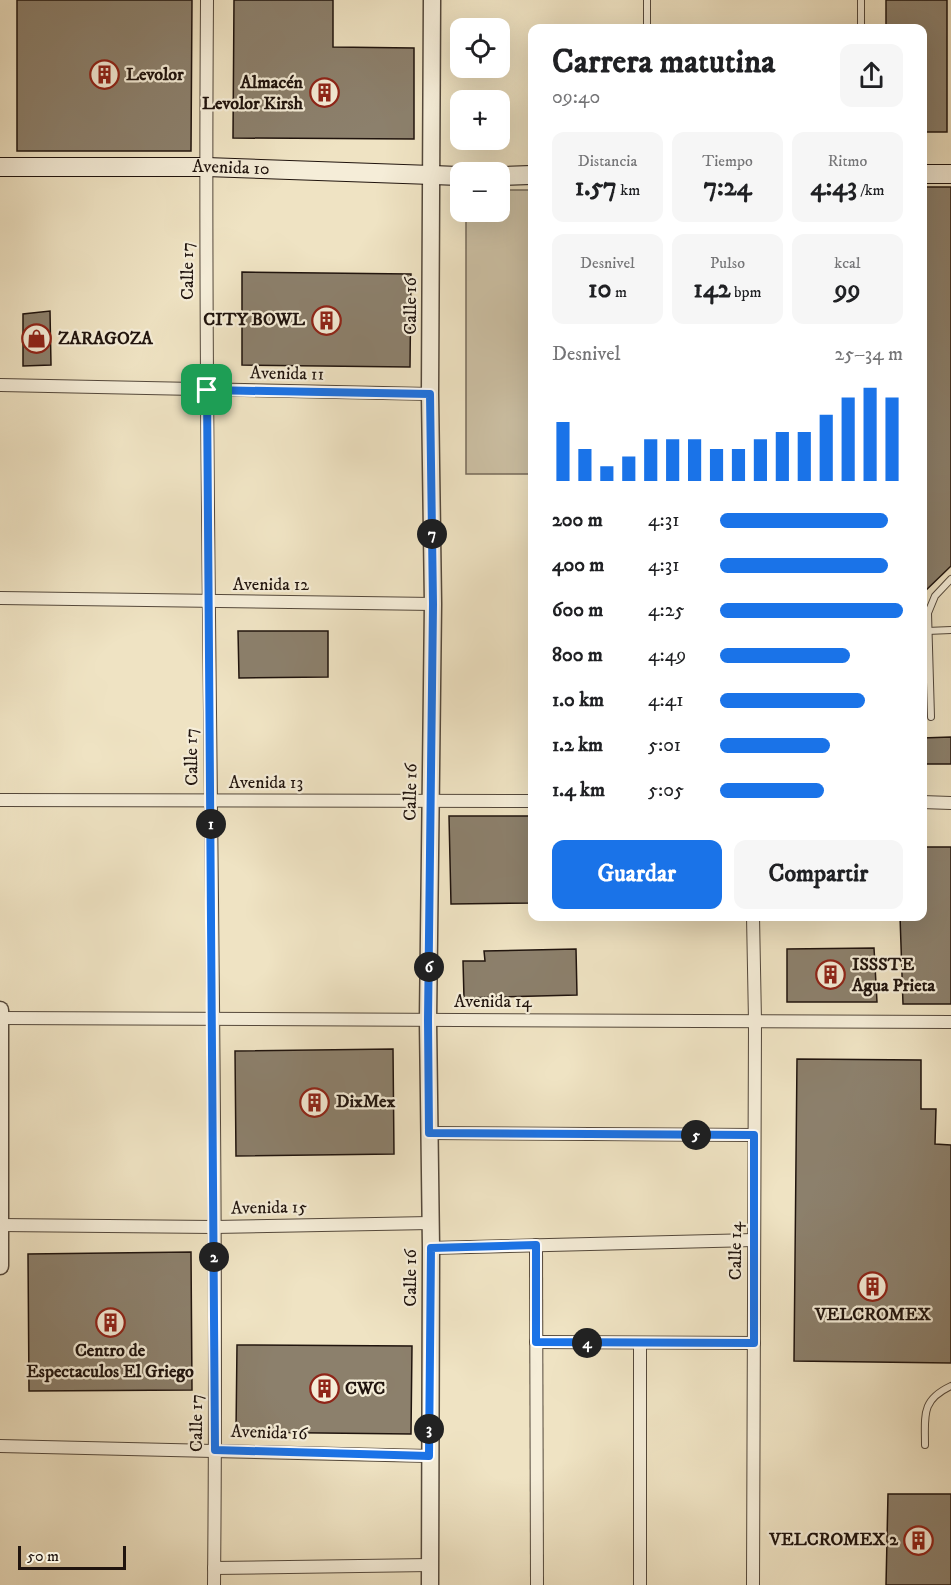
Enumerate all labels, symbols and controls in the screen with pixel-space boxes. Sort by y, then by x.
map controls [450,18,510,222]
button: locate [450,18,510,78]
text: Carrera matutina [552,42,775,83]
button: share [840,44,903,107]
building icon: Levolor [89,59,121,91]
place label: Levolor [126,64,184,86]
place label: Almacén Levolor Kirsh [202,72,304,115]
building icon: Almacén Levolor Kirsh [308,77,340,109]
text: 09:40 [552,85,600,110]
button: + [450,90,510,150]
text: Distancia [578,151,637,171]
text: Tiempo [702,151,753,171]
text: Ritmo [828,151,867,171]
street label: Avenida 10 [192,156,270,180]
button: − [450,162,510,222]
text: 1.57 [575,171,617,204]
text: 7:24 [703,171,752,204]
text: 4:43 [810,171,857,204]
text: km [617,180,640,200]
text: /km [857,180,885,200]
street label: Calle 17 [177,242,199,300]
text: Desnivel [580,253,635,273]
text: Pulso [710,253,745,273]
text: kcal [834,253,861,273]
text: 10 [588,273,612,306]
text: 142 [693,273,731,306]
text: 99 [835,273,860,306]
street label: Calle 16 [400,277,422,335]
text: m [612,282,627,302]
text: bpm [731,282,762,302]
building icon: CITY BOWL [310,304,342,336]
place label: CITY BOWL [203,309,306,331]
shop icon: ZARAGOZA [21,323,53,355]
place label: ZARAGOZA [58,328,153,350]
text: Desnivel [552,342,621,367]
text: 25–34 m [835,342,903,367]
street label: Avenida 11 [250,362,324,386]
pin [181,364,232,415]
icon: arrive [190,373,223,406]
text: 200 m [552,508,603,533]
text: 4:31 [648,508,680,533]
pin: 7 [417,519,447,549]
text: 7 [428,524,436,544]
text: 400 m [552,553,604,578]
text: 4:31 [648,553,680,578]
street label: Avenida 12 [233,574,309,596]
text: 600 m [552,598,603,623]
text: 4:25 [648,598,684,623]
text: 800 m [552,643,603,668]
text: 4:49 [648,643,686,668]
text: 1.0 km [552,688,604,713]
text: 4:41 [648,688,684,713]
street label: Calle 17 [180,728,204,786]
text: 1.2 km [552,733,603,758]
text: 5:01 [648,733,681,758]
street label: Calle 16 [399,762,423,821]
street label: Avenida 13 [229,772,303,794]
text: 1.4 km [552,778,605,803]
text: 5:05 [648,778,684,803]
pin: 1 [196,809,226,839]
text: 1 [208,814,214,834]
button: Guardar [552,840,722,909]
button: Compartir [734,840,903,909]
pin: 6 [414,952,444,982]
place label: ISSSTE Agua Prieta [851,954,935,997]
text: 6 [425,957,433,977]
building icon: ISSSTE Agua Prieta [815,959,847,991]
street label: Avenida 14 [454,991,533,1013]
building icon: DixMex [299,1086,331,1118]
place label: DixMex [336,1091,396,1113]
pin: 5 [681,1120,711,1150]
text: 5 [692,1125,700,1145]
street label: Avenida 15 [231,1196,307,1220]
street label: Calle 14 [725,1221,747,1280]
pin: 2 [199,1242,229,1272]
text: 2 [210,1247,218,1267]
street label: Calle 16 [400,1249,422,1307]
building icon: VELCROMEX [857,1270,889,1302]
place label: VELCROMEX [814,1304,932,1326]
building icon: Centro de Espectaculos El Griego [94,1306,126,1338]
pin: 4 [572,1328,602,1358]
text: 4 [582,1333,592,1353]
place label: Centro de Espectaculos El Griego [26,1340,194,1383]
building icon: CWC [308,1373,340,1405]
place label: CWC [345,1378,385,1400]
street label: Calle 17 [186,1394,208,1452]
pin: 3 [414,1414,444,1444]
text: 3 [426,1419,432,1439]
street label: Avenida 16 [230,1421,308,1445]
building icon: VELCROMEX 2 [903,1524,935,1556]
place label: VELCROMEX 2 [769,1529,899,1551]
scale bar [18,1543,126,1570]
text: 50 m [27,1546,59,1566]

